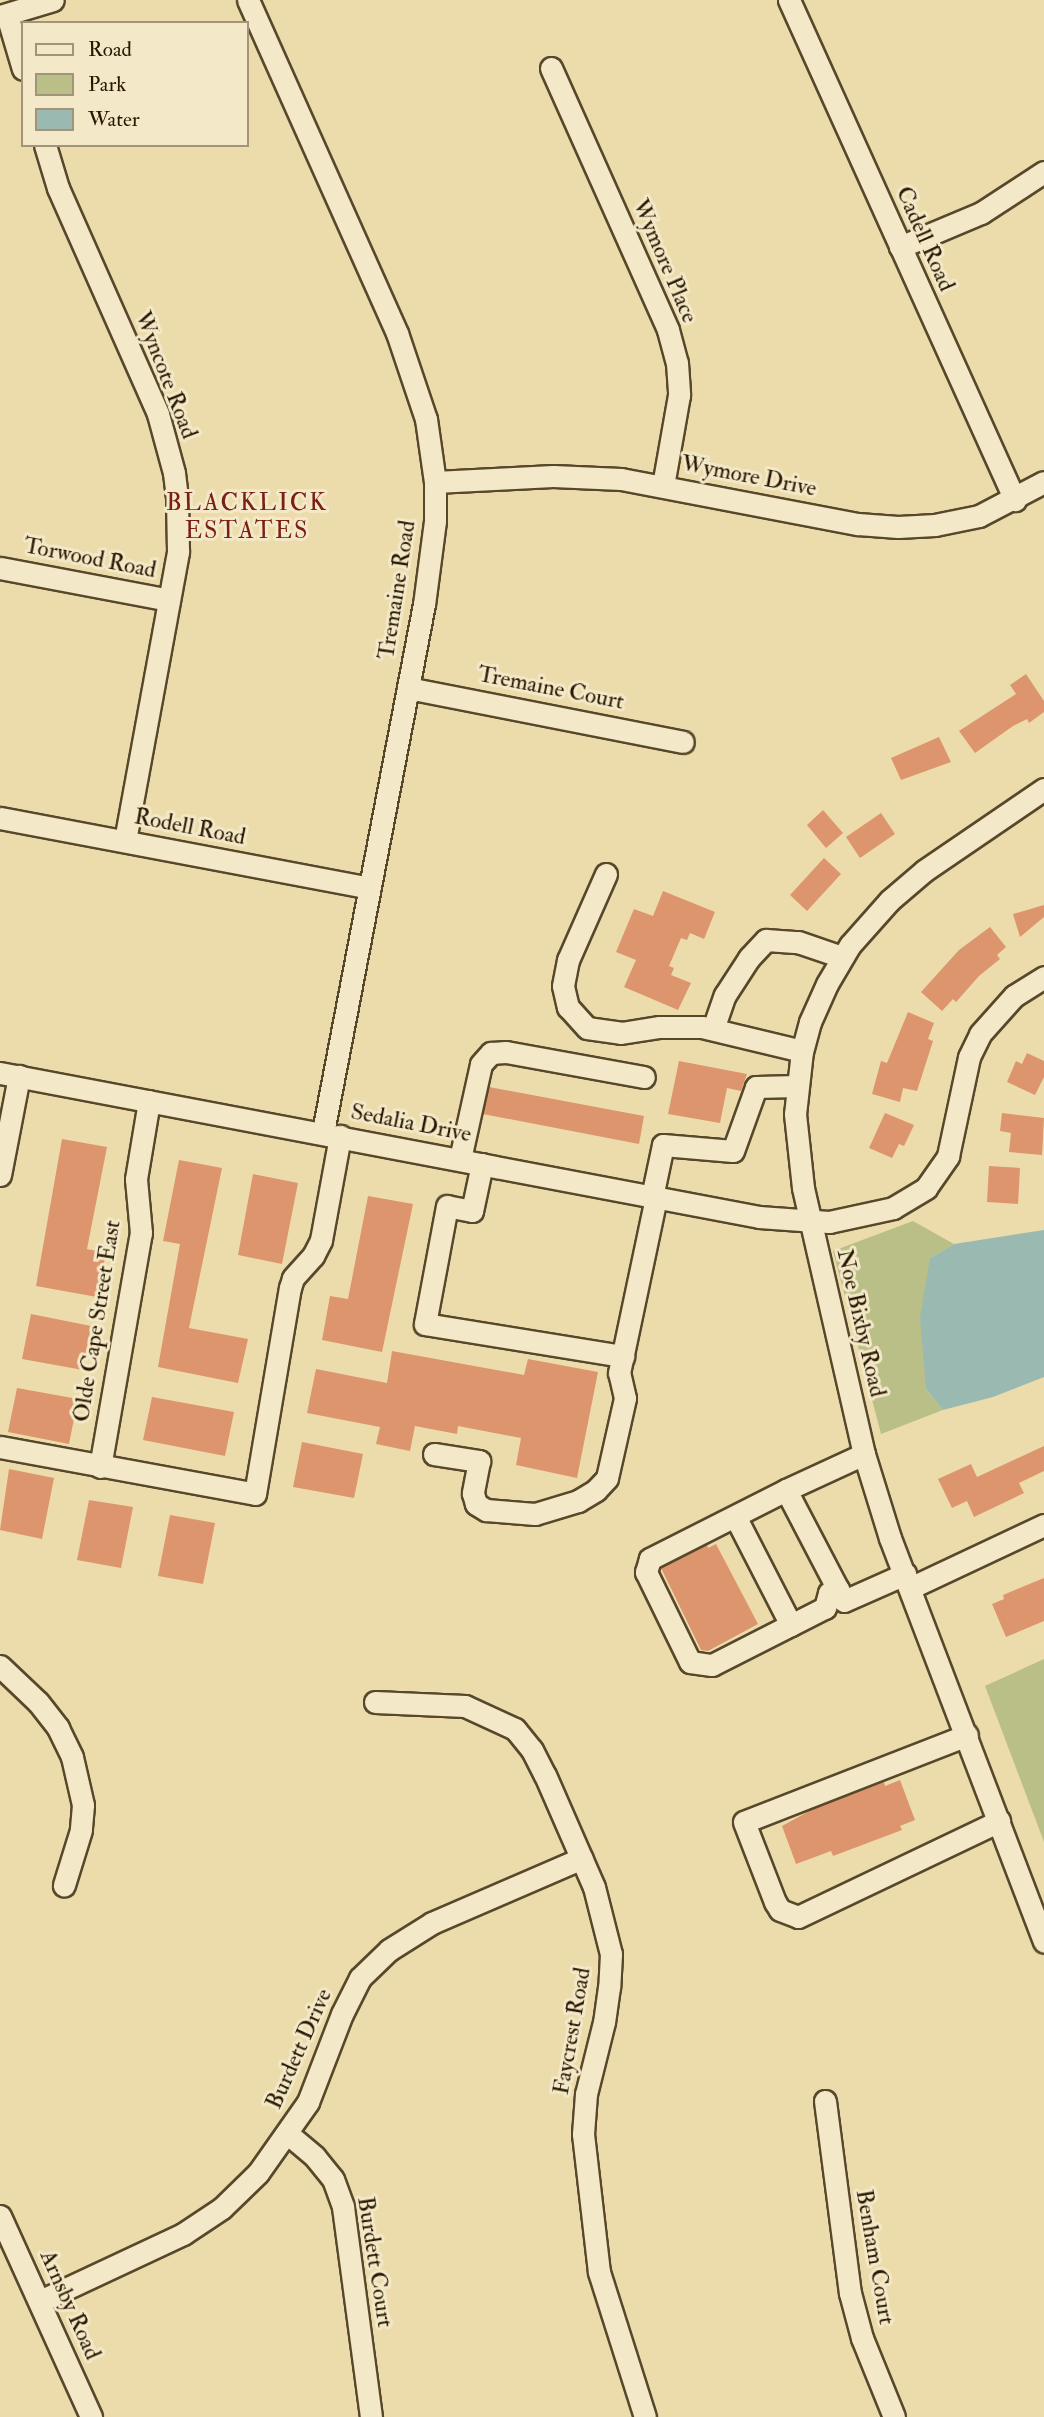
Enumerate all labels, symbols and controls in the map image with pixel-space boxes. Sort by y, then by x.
legend [21,21,248,147]
text: Road [88,36,132,63]
text: Park [88,71,126,98]
text: Water [88,106,140,133]
street label: Cadell Road [890,182,960,296]
street label: Wymore Place [627,195,703,327]
street label: Wyncote Road [129,307,203,443]
street label: Wymore Drive [679,449,819,503]
district label: BLACKLICK ESTATES [167,489,327,545]
street label: Tremaine Road [372,518,422,662]
street label: Torwood Road [22,532,158,584]
street label: Tremaine Court [476,660,626,716]
street label: Rodell Road [132,803,248,851]
street label: Sedalia Drive [348,1098,474,1148]
street label: Olde Cape Street East [67,1218,127,1424]
street label: Noe Bixby Road [831,1246,891,1400]
street label: Faycrest Road [547,1965,597,2097]
street label: Burdett Drive [260,1985,338,2113]
street label: Benham Court [850,2187,900,2327]
street label: Burdett Court [351,2195,399,2329]
street label: Arnsby Road [34,2246,106,2364]

